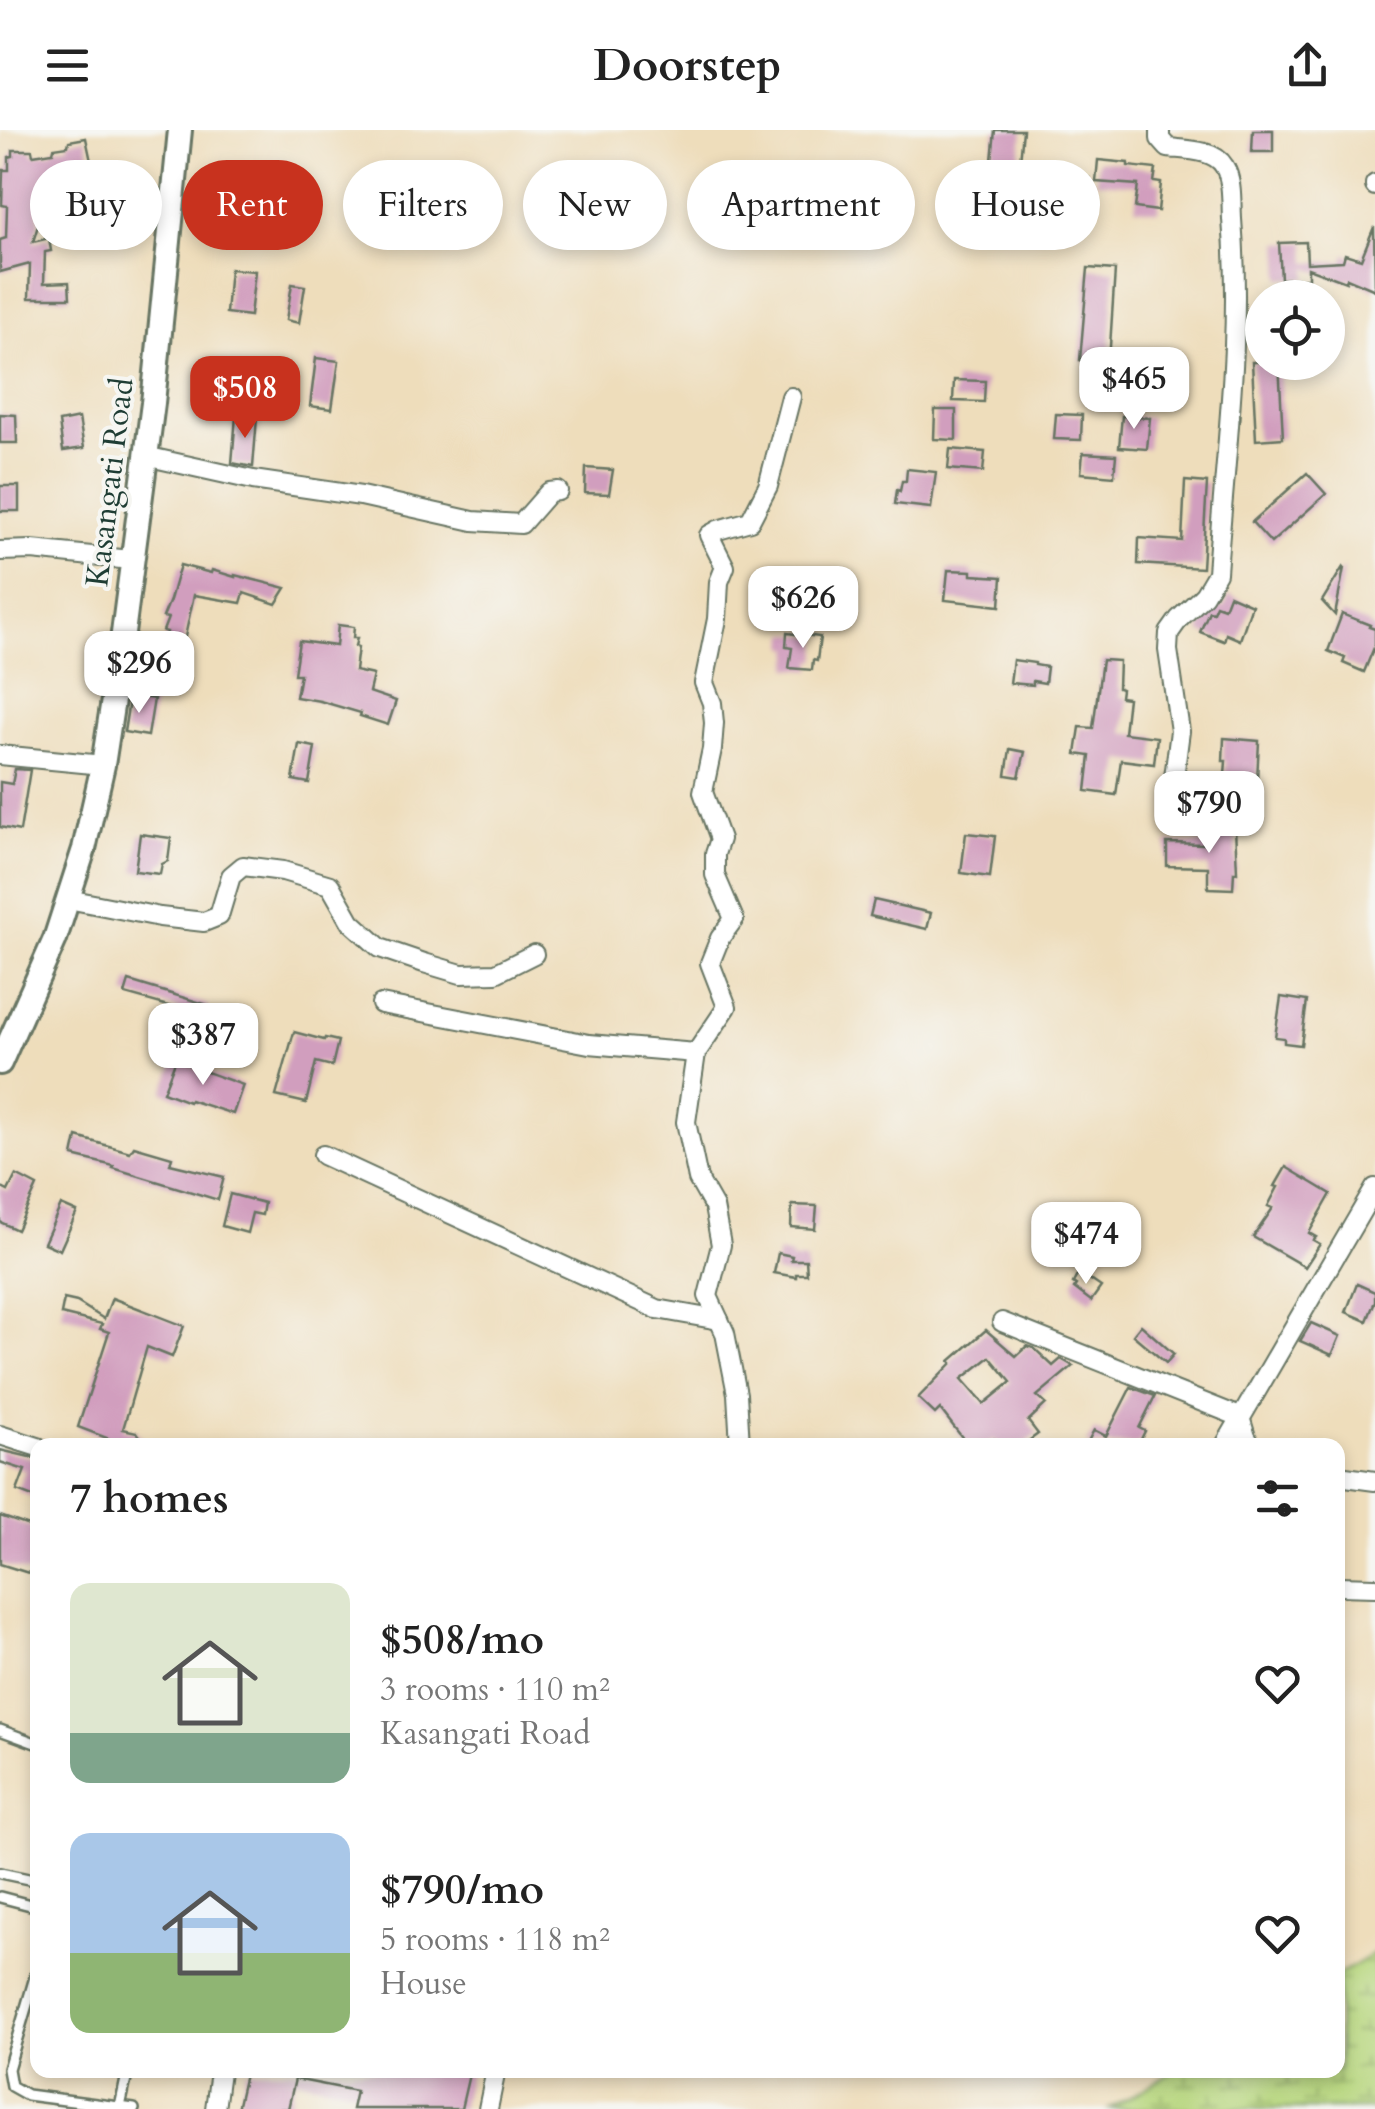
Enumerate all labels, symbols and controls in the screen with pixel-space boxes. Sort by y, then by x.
text: Doorstep [593,35,782,96]
icon: menu [40,38,95,93]
icon: share [1280,38,1335,93]
chip: Buy [30,160,162,250]
chip: Rent [182,160,323,250]
chip: Filters [343,160,503,250]
chip: New [523,160,667,250]
chip: Apartment [687,160,915,250]
chip: House [935,160,1100,250]
map controls [1245,280,1345,380]
button: locate [1245,280,1345,380]
pin: $465 [1075,347,1193,432]
pin: $508 [186,356,304,441]
text: $465 [1101,357,1167,401]
text: $508 [212,366,278,410]
street label: Kasangati Road [75,375,145,589]
pin: $626 [744,566,862,651]
text: $626 [770,576,836,620]
pin: $296 [80,631,198,716]
text: $296 [106,641,172,685]
pin: $790 [1150,771,1268,856]
text: $790 [1176,781,1242,825]
pin: $387 [144,1003,262,1088]
text: $387 [170,1013,236,1057]
pin: $474 [1027,1202,1145,1287]
text: $474 [1053,1212,1119,1256]
text: 7 homes [70,1470,228,1527]
icon: filters [1250,1471,1305,1526]
text: $508/mo [380,1611,544,1668]
icon: home [150,1623,270,1743]
icon: heart [1250,1656,1305,1711]
text: 3 rooms · 110 m² [380,1668,610,1712]
text: Kasangati Road [380,1712,590,1756]
text: $790/mo [380,1861,544,1918]
icon: home [150,1873,270,1993]
icon: heart [1250,1906,1305,1961]
text: 5 rooms · 118 m² [380,1918,610,1962]
text: House [380,1962,467,2006]

